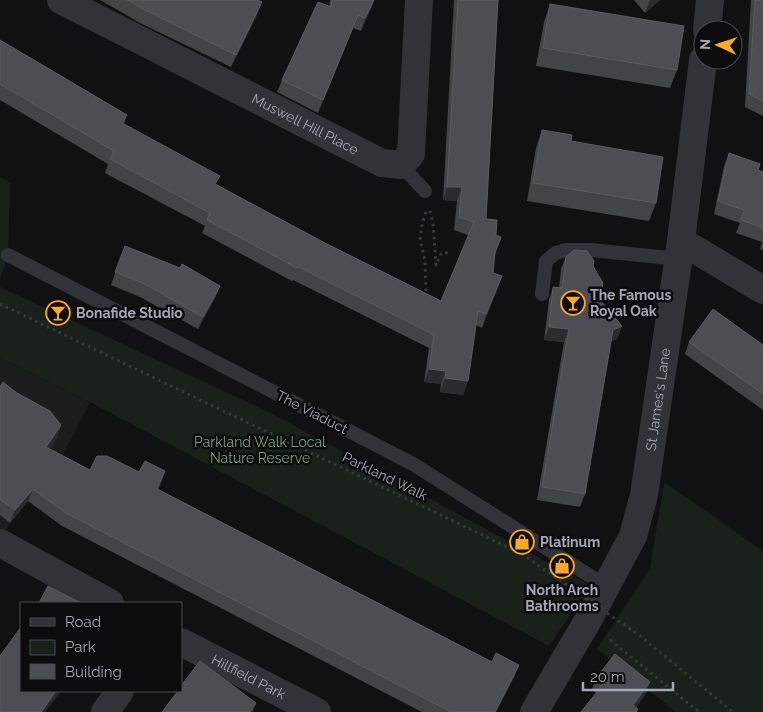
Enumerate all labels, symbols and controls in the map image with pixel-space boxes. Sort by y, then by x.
north arrow [693,20,743,70]
text: N [697,39,713,50]
street label: Muswell Hill Place [249,90,361,158]
place label: The Famous Royal Oak [590,287,672,319]
bar icon: The Famous Royal Oak [560,290,586,316]
bar icon: Bonafide Studio [45,300,71,326]
place label: Bonafide Studio [76,305,183,321]
street label: St James's Lane [643,347,673,452]
street label: The Viaduct [274,387,350,437]
park label: Parkland Walk Local Nature Reserve [194,434,326,466]
street label: Parkland Walk [340,448,431,504]
shop icon: Platinum [509,529,535,555]
place label: Platinum [540,534,600,550]
shop icon: North Arch Bathrooms [549,553,575,579]
place label: North Arch Bathrooms [525,582,599,614]
legend [20,602,182,692]
text: Road [65,613,101,631]
text: Park [65,638,96,656]
street label: Hillfield Park [209,651,289,703]
scale bar [583,660,673,692]
text: Building [65,663,122,681]
text: 20 m [590,668,625,686]

